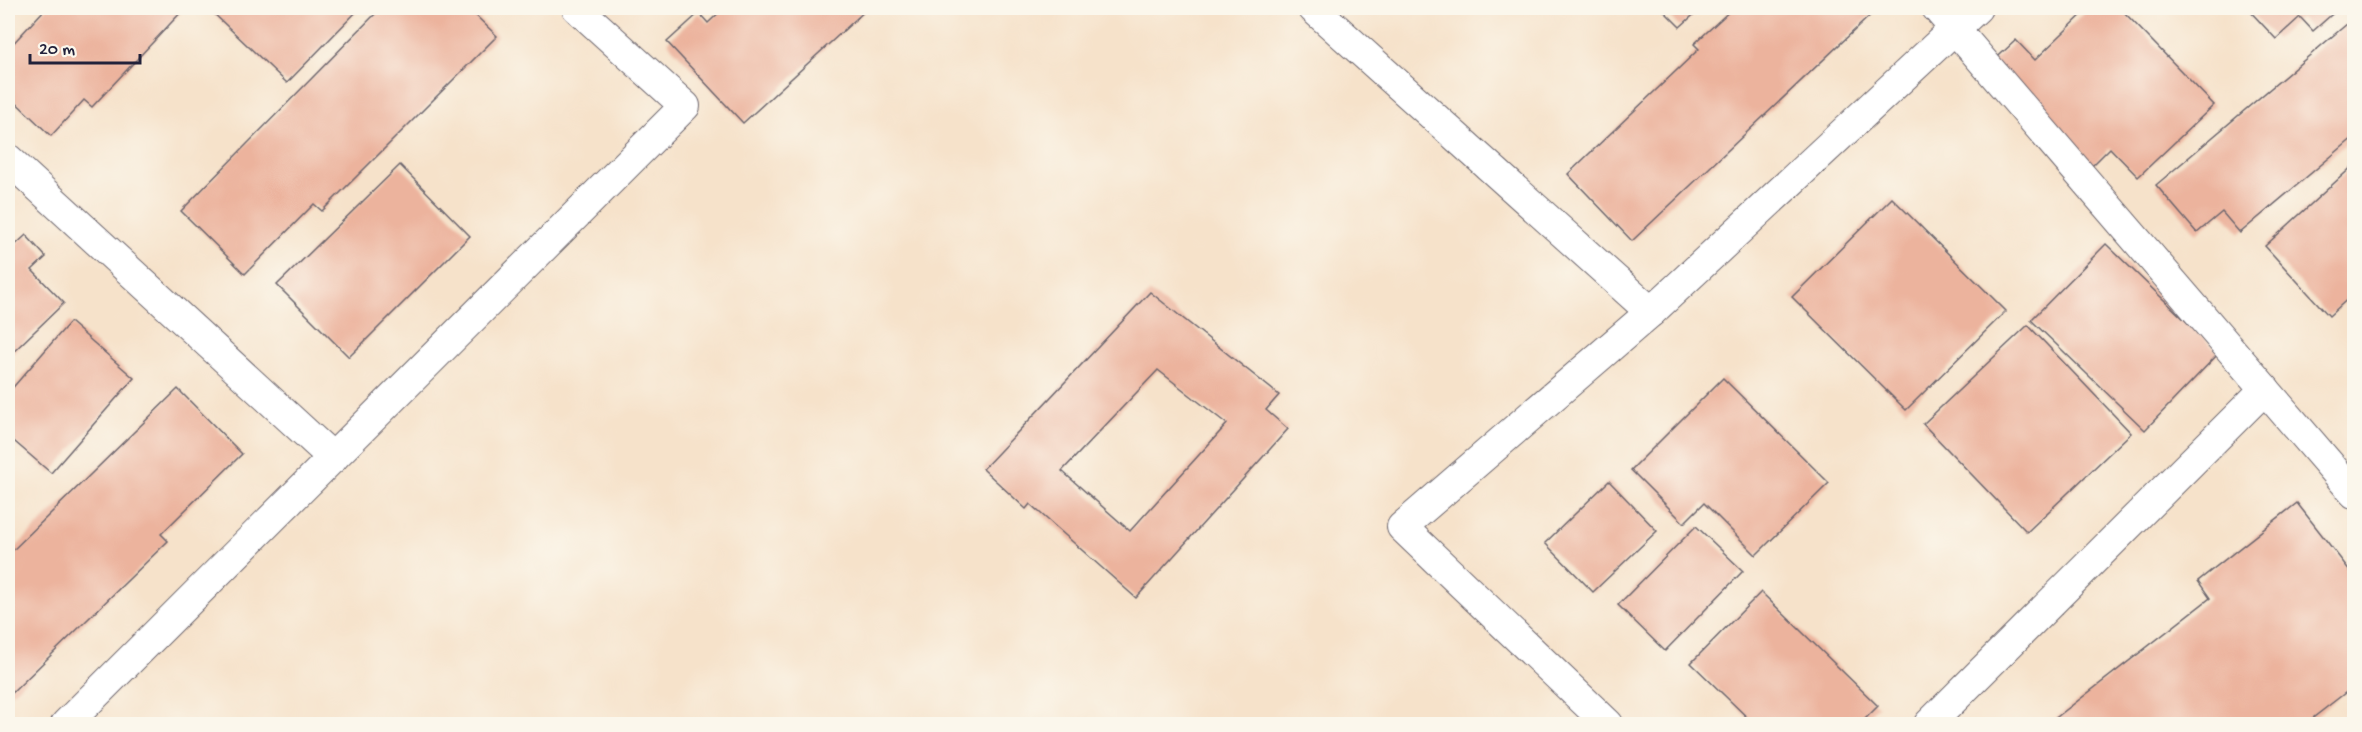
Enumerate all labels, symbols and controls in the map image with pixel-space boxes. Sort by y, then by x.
scale bar [30,27,140,65]
text: 20 m [39,40,75,61]

